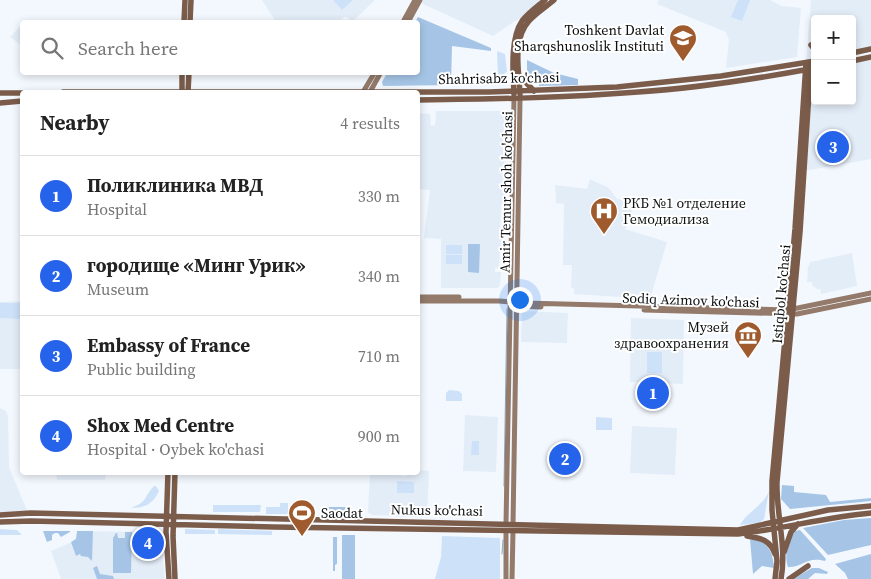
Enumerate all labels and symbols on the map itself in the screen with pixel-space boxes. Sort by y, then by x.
place label: Toshkent Davlat Sharqshunoslik Instituti [514,20,664,56]
school or university icon: Toshkent Davlat Sharqshunoslik Instituti [668,23,698,62]
street label: Shahrisabz ko'chasi [438,67,560,89]
street label: Amir Temur shoh ko'chasi [495,111,517,273]
pin: 3 [817,128,849,166]
place label: РКБ №1 отделение Гемодиализа [623,193,746,229]
hospital icon: РКБ №1 отделение Гемодиализа [589,196,619,235]
street label: Istiqbol ko'chasi [767,244,795,344]
your location [507,287,533,313]
street label: Sodiq Azimov ko'chasi [622,288,760,312]
place label: Музей здравоохранения [614,317,729,353]
museum icon: Музей здравоохранения [733,320,763,359]
pin: 1 [637,374,669,412]
pin: 2 [549,440,581,478]
sports icon: Saodat [287,498,317,537]
street label: Nukus ko'chasi [391,499,483,521]
place label: Saodat [321,503,363,523]
pin: 4 [132,524,164,562]

